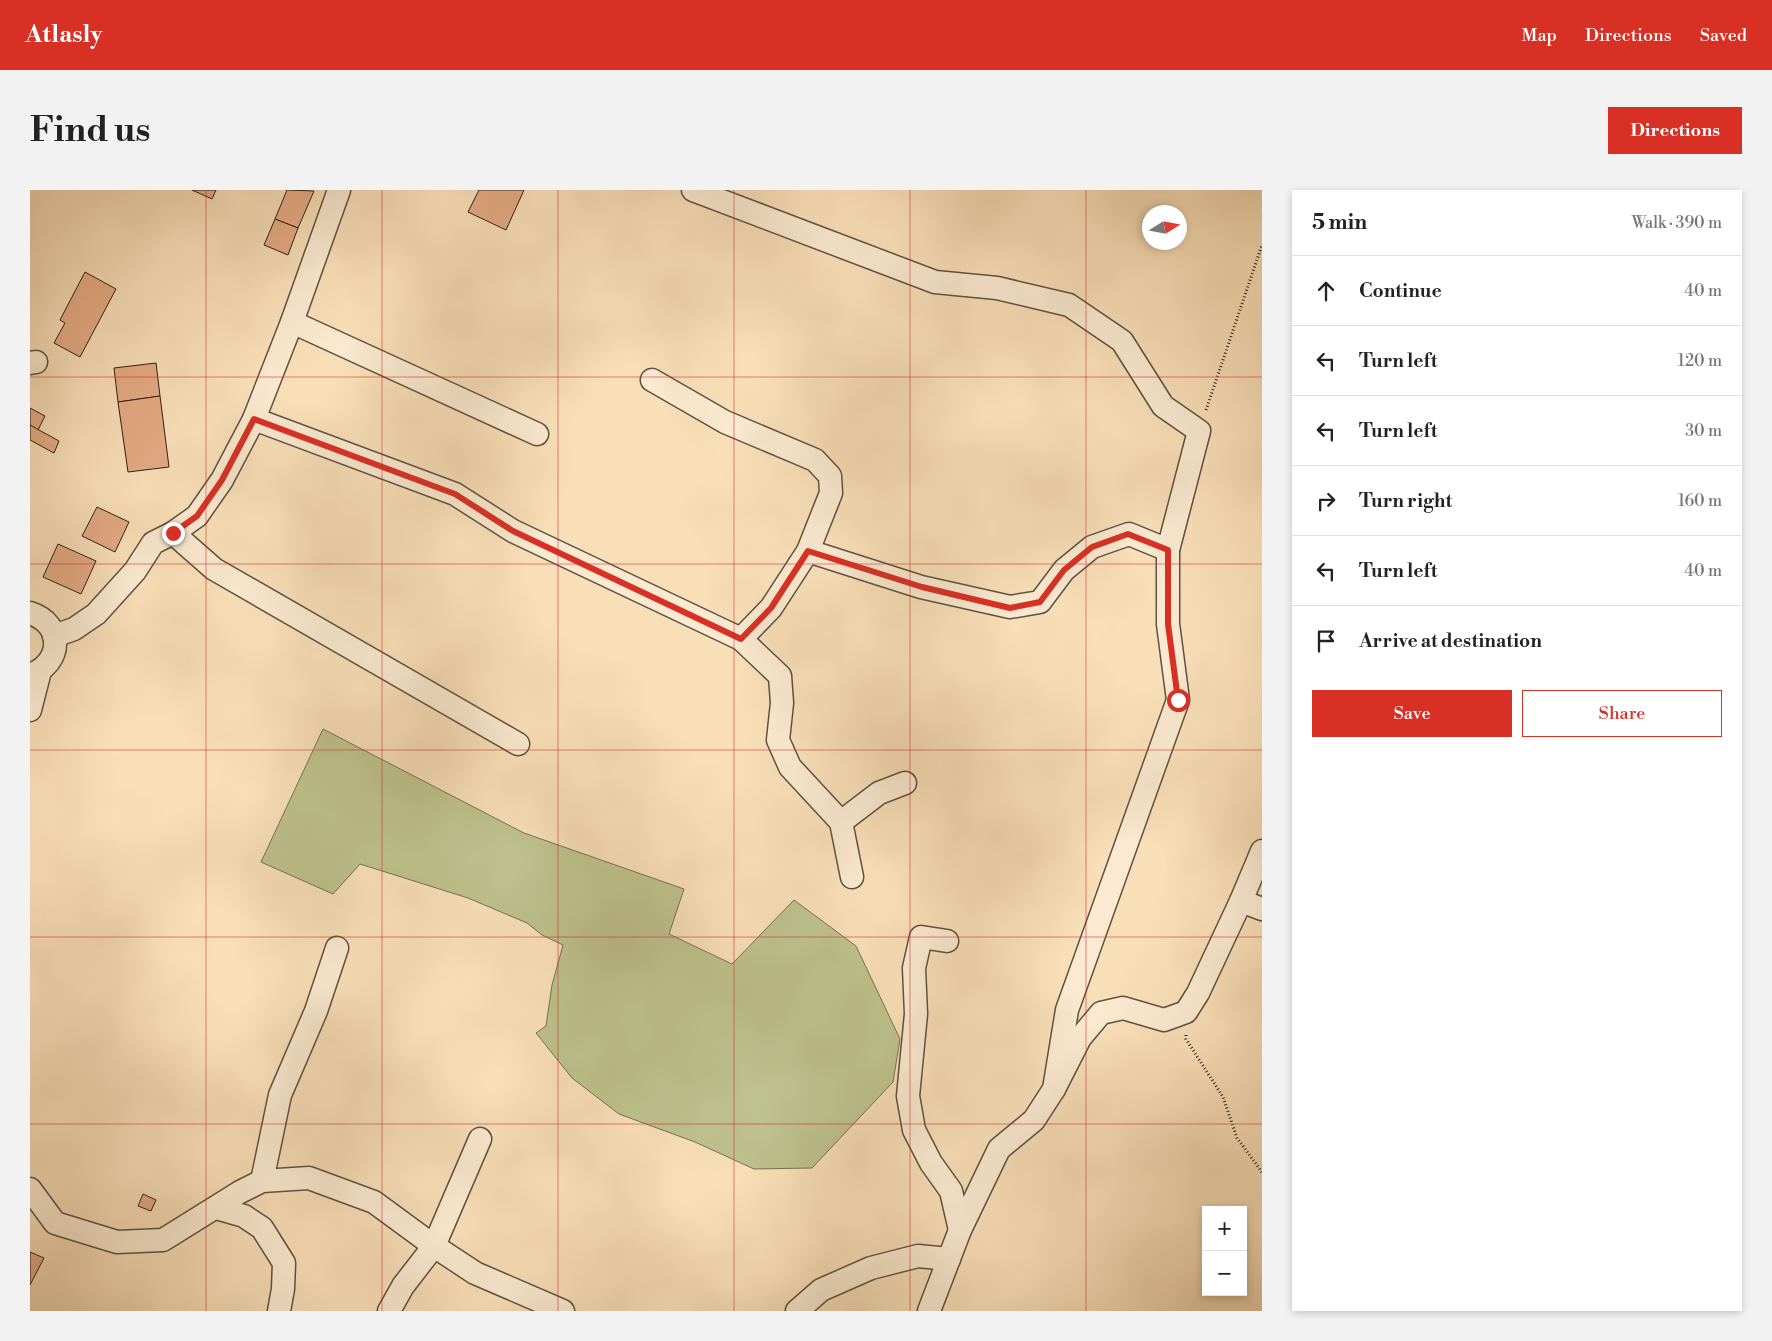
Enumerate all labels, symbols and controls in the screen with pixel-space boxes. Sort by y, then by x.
text: Atlasly [25,20,102,50]
text: Map [1521,24,1557,47]
text: Directions [1585,24,1672,47]
text: Saved [1700,24,1747,47]
button: Directions [1608,107,1742,154]
text: Find us [30,109,150,152]
north arrow [1142,205,1187,250]
text: 5 min [1312,210,1367,236]
text: Walk · 390 m [1632,213,1722,233]
icon: ahead [1312,277,1340,305]
text: Continue [1359,279,1442,303]
text: 40 m [1685,281,1722,301]
icon: left [1312,347,1340,375]
text: Turn left [1359,349,1438,373]
text: 120 m [1678,351,1722,371]
icon: left [1312,417,1340,445]
text: Turn left [1359,419,1438,443]
text: 30 m [1685,421,1722,441]
icon: right [1312,487,1340,515]
text: Turn right [1359,489,1452,513]
text: 160 m [1678,491,1722,511]
route end [162,522,185,545]
icon: left [1312,557,1340,585]
text: Turn left [1359,559,1438,583]
text: 40 m [1685,561,1722,581]
icon: arrive [1312,627,1340,655]
text: Arrive at destination [1359,629,1542,653]
route start [1167,689,1190,712]
button: Save [1312,690,1512,737]
button: Share [1522,690,1722,737]
map controls [1202,1206,1247,1296]
button: + [1202,1206,1247,1251]
button: − [1202,1251,1247,1296]

